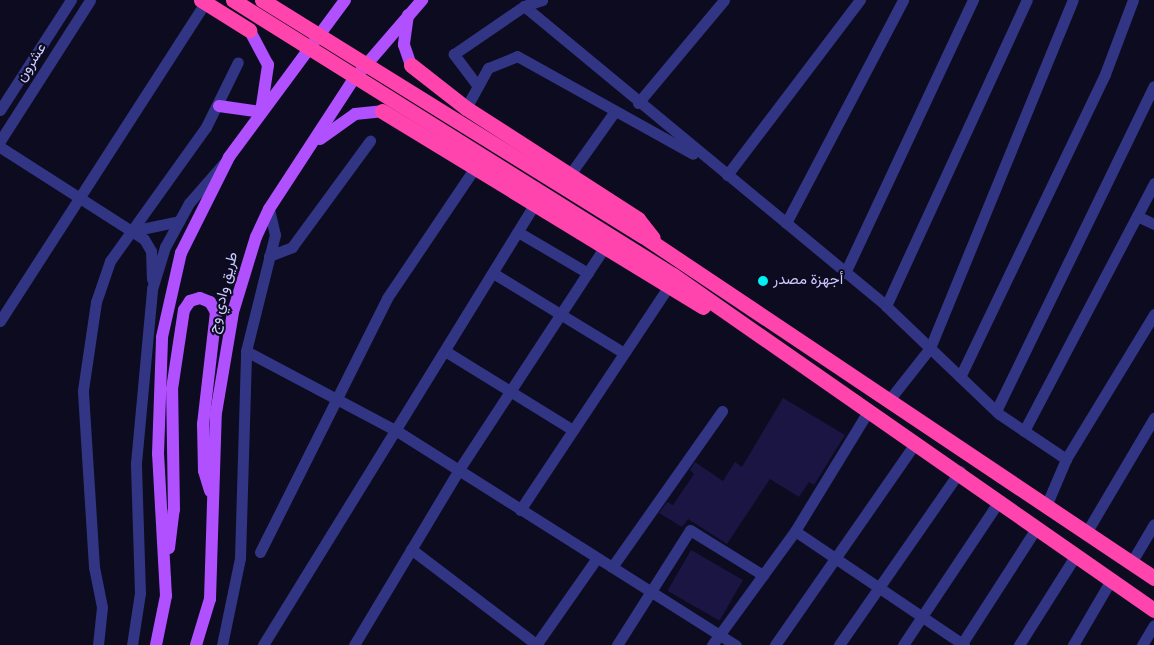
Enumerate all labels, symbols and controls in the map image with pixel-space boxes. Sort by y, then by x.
street label: عشرون [13,40,51,86]
street label: طريق وادي وج [205,250,243,336]
place label: أجهزة مصدر [773,272,843,290]
marker: أجهزة مصدر [757,275,769,287]

